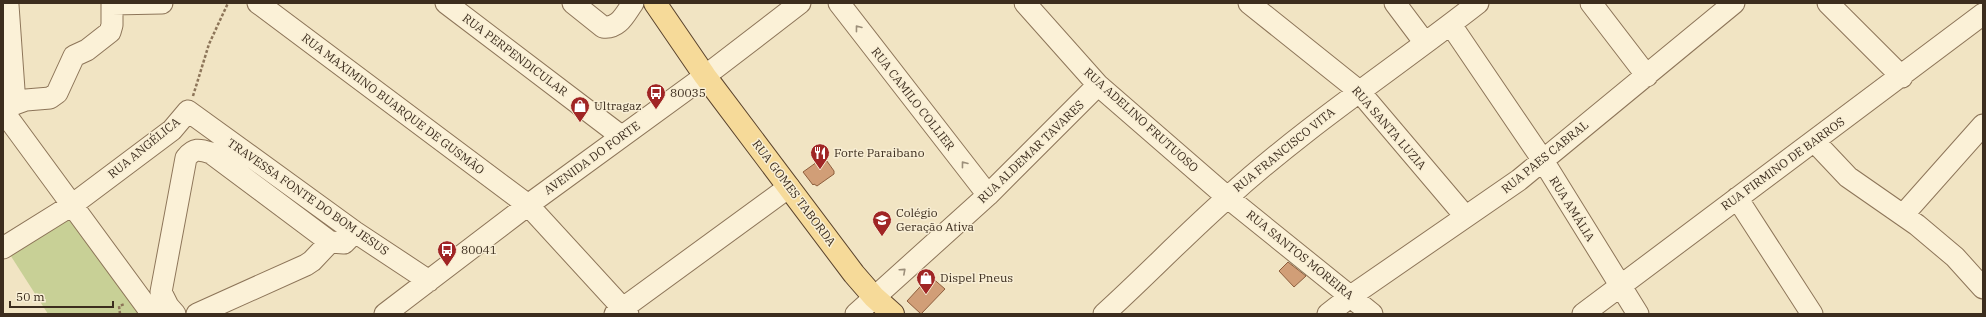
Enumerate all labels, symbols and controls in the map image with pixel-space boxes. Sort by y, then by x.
street label: RUA PERPENDICULAR [460,10,571,99]
one-way arrow [856,26,863,33]
street label: RUA MAXIMINO BUARQUE DE GUSMÃO [299,30,488,177]
street label: RUA CAMILO COLLIER [869,44,958,153]
street label: RUA ADELINO FRUTUOSO [1081,64,1202,175]
bus stop icon: 80035 [645,82,667,110]
street label: RUA SANTA LUZIA [1349,83,1430,173]
place label: 80035 [670,85,706,100]
shop icon: Ultragaz [569,95,591,123]
street label: RUA ALDEMAR TAVARES [974,97,1087,206]
place label: Ultragaz [594,98,642,113]
street label: RUA FRANCISCO VITA [1230,104,1338,195]
street label: RUA ANGÉLICA [105,113,183,181]
street label: RUA FIRMINO DE BARROS [1718,114,1847,213]
street label: RUA PAES CABRAL [1498,117,1591,196]
street label: AVENIDA DO FORTE [541,118,643,198]
street label: TRAVESSA FONTE DO BOM JESUS [225,135,392,258]
street label: RUA GOMES TABORDA [749,136,840,250]
restaurant icon: Forte Paraibano [809,142,831,170]
place label: Forte Paraibano [834,145,925,160]
one-way arrow [961,162,968,169]
street label: RUA AMÁLIA [1546,173,1599,245]
place label: Colégio Geração Ativa [896,205,975,234]
street label: RUA SANTOS MOREIRA [1244,207,1358,303]
school or university icon: Colégio Geração Ativa [871,209,893,237]
bus stop icon: 80041 [436,239,458,267]
place label: 80041 [461,242,497,257]
shop icon: Dispel Pneus [915,267,937,295]
one-way arrow [898,268,906,275]
place label: Dispel Pneus [940,270,1013,285]
scale bar [10,283,113,309]
text: 50 m [16,289,45,304]

